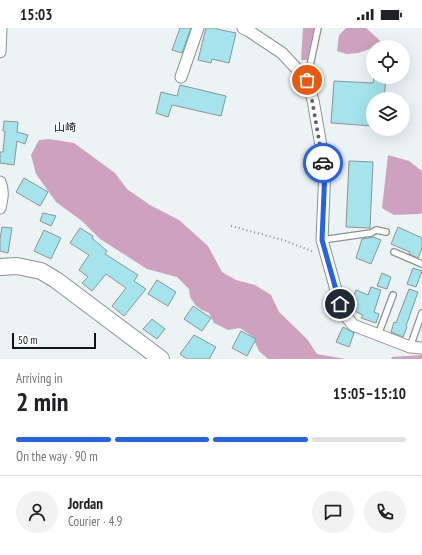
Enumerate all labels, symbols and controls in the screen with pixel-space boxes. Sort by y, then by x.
text: 15:03 [20,5,52,24]
map controls [366,40,410,136]
button: locate [366,40,410,84]
pin [290,63,324,97]
icon: bag [296,69,318,91]
button: layers [366,92,410,136]
district label: 山崎 [54,120,76,134]
courier [303,143,343,183]
icon: car [312,152,334,174]
pin [323,287,357,321]
icon: home [329,293,351,315]
scale bar [12,331,96,350]
text: 50 m [18,333,37,347]
text: Arriving in [16,370,63,387]
text: 15:05–15:10 [333,384,406,403]
text: 2 min [16,385,69,418]
text: On the way · 90 m [16,448,98,465]
button: person [16,491,58,533]
button: chat [312,491,354,533]
button: phone [364,491,406,533]
text: Jordan [68,494,103,513]
text: Courier · 4.9 [68,513,122,530]

